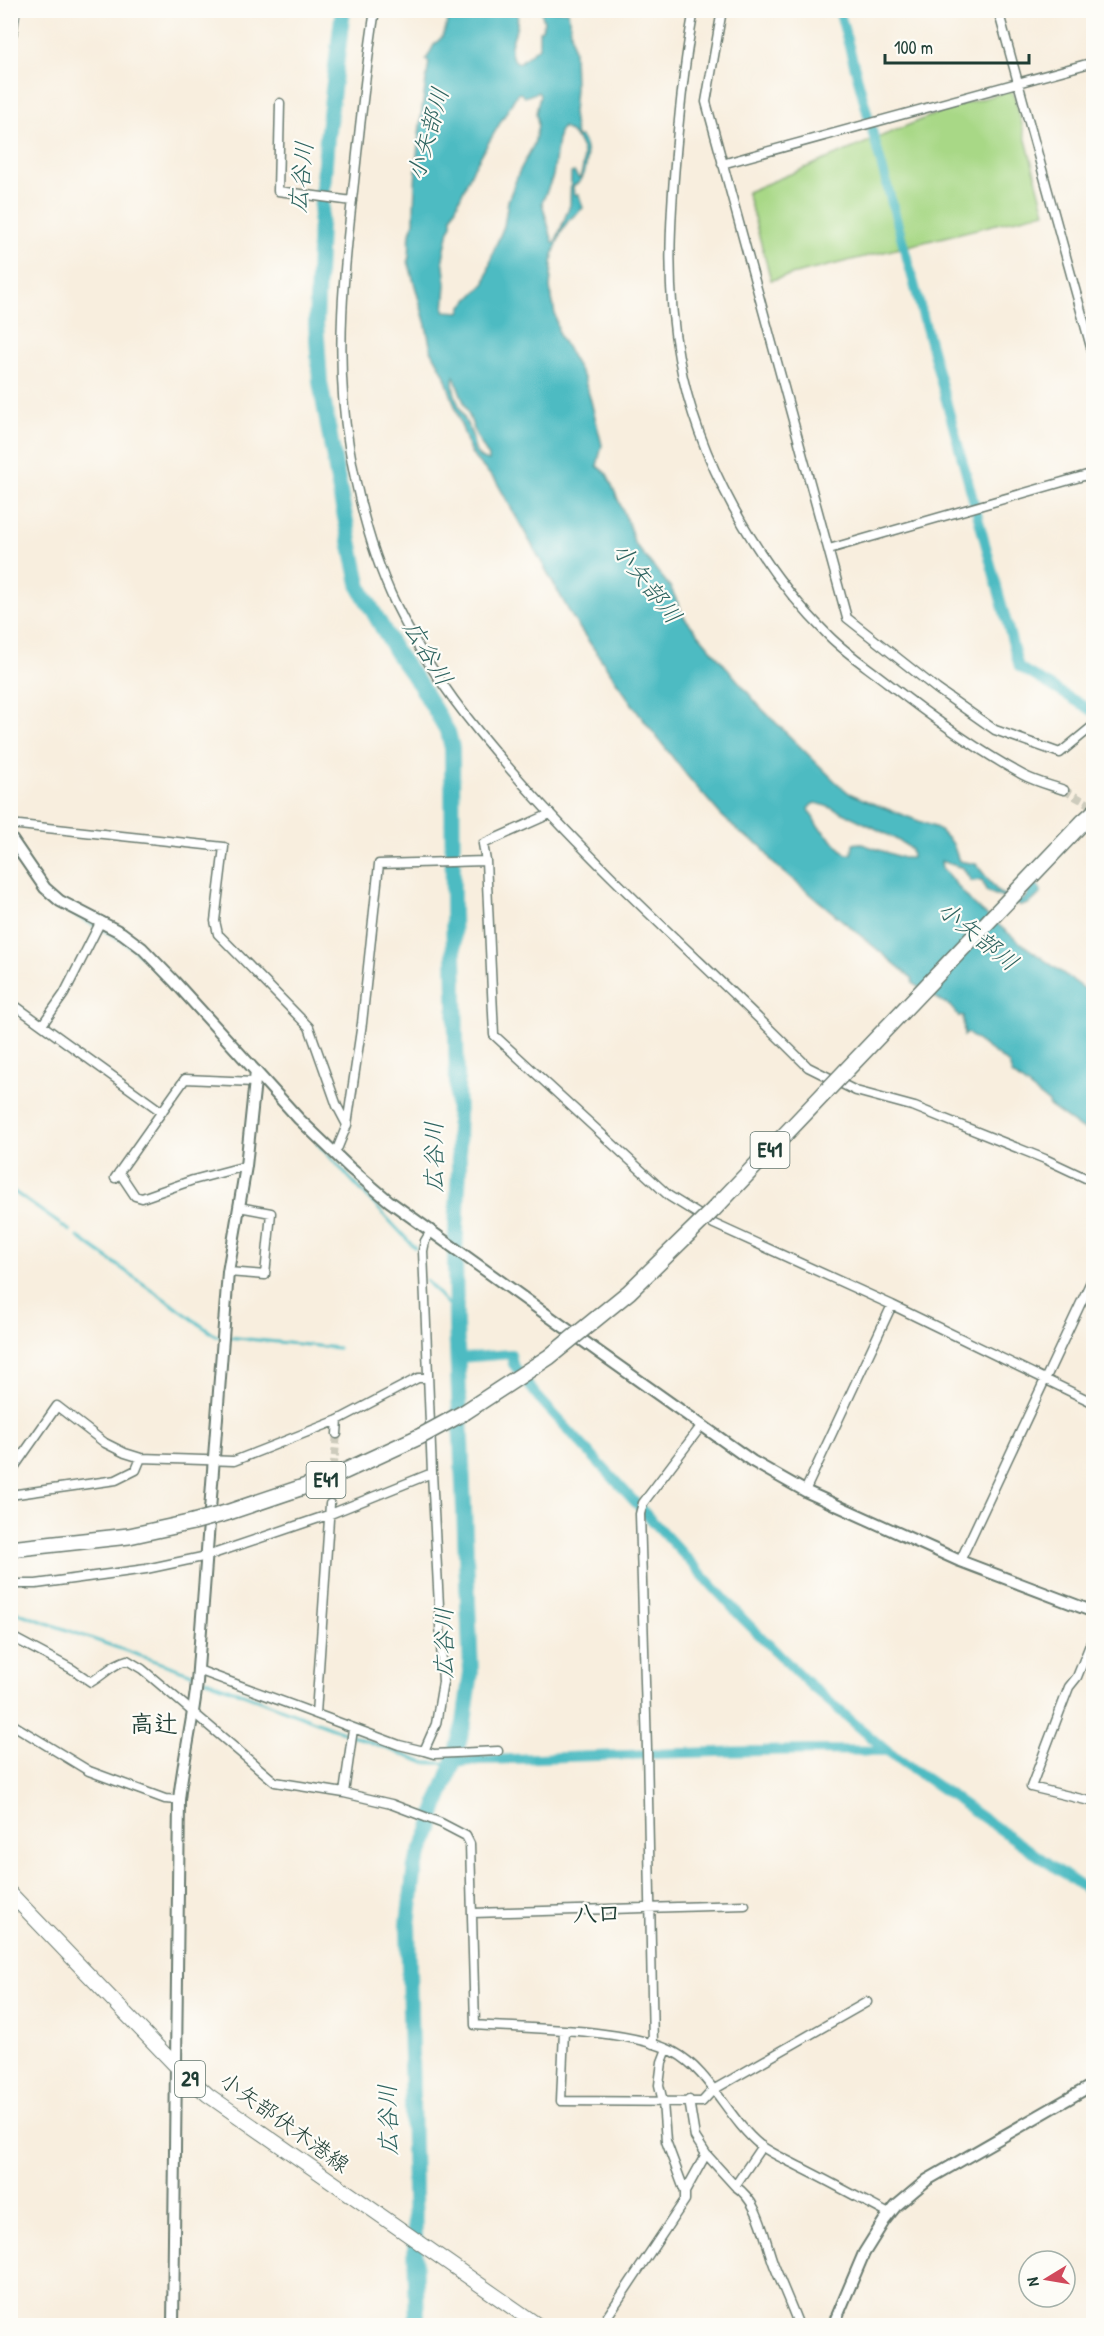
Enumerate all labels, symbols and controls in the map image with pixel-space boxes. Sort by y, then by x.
scale bar [885,27,1029,65]
text: 100 m [894,35,933,60]
water label: 小矢部川 [398,83,456,184]
water label: 広谷川 [280,139,320,214]
water label: 小矢部川 [606,535,690,630]
water label: 広谷川 [397,613,461,692]
water label: 小矢部川 [931,893,1026,978]
water label: 広谷川 [417,1121,449,1193]
road number: E41 [750,1132,790,1168]
road number: E41 [306,1462,346,1498]
water label: 広谷川 [427,1607,459,1679]
district label: 高辻 [130,1707,178,1739]
district label: 八口 [573,1897,621,1929]
road number: 29 [175,2061,205,2097]
street label: 小矢部伏木港線 [214,2065,356,2179]
water label: 広谷川 [370,2084,404,2156]
north arrow [1017,2249,1077,2309]
text: N [1021,2275,1044,2288]

